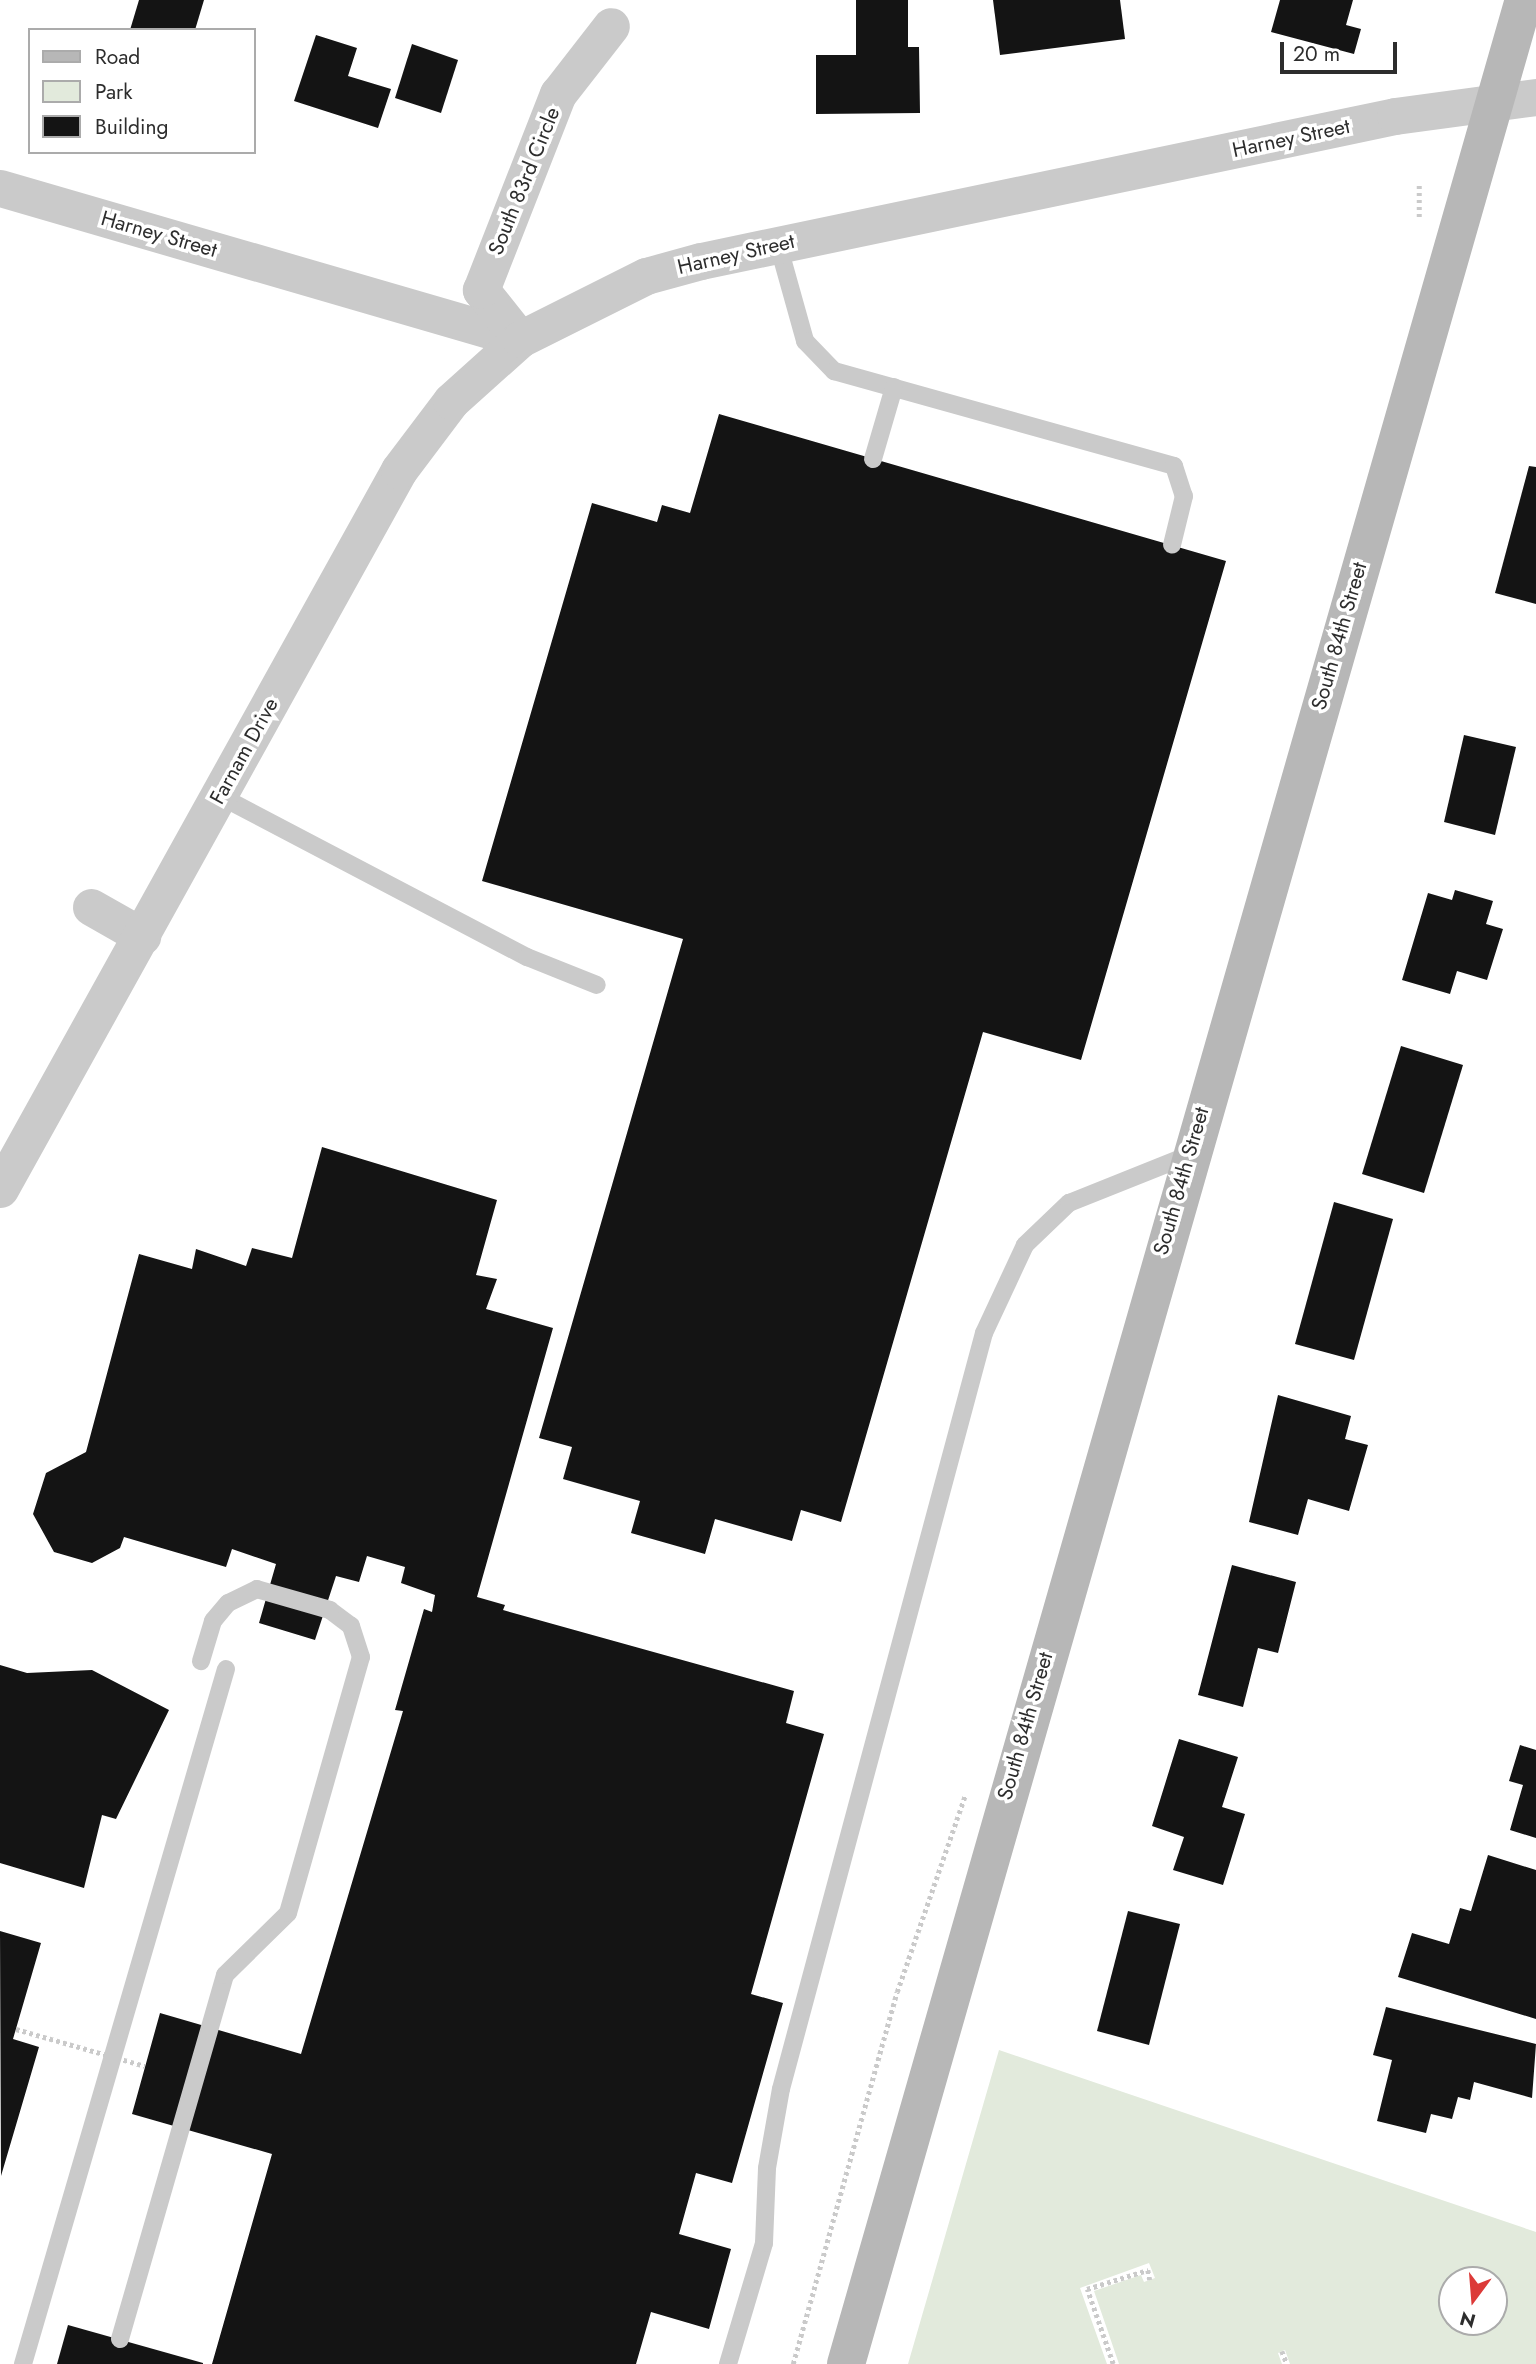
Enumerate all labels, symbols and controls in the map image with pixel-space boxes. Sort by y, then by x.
legend [28,28,256,154]
scale bar [1284,28,1401,72]
text: 20 m [1293,39,1340,69]
text: Road [95,42,140,72]
text: Park [95,77,132,107]
street label: South 83rd Circle [483,103,565,259]
text: Building [95,112,168,142]
street label: Harney Street [1230,113,1352,163]
street label: Harney Street [98,205,220,263]
street label: Harney Street [675,228,797,280]
street label: South 84th Street [1306,559,1372,713]
street label: Farnam Drive [204,693,284,809]
street label: South 84th Street [1148,1104,1214,1258]
street label: South 84th Street [992,1649,1058,1803]
north arrow [1438,2266,1508,2336]
text: N [1457,2305,1479,2335]

